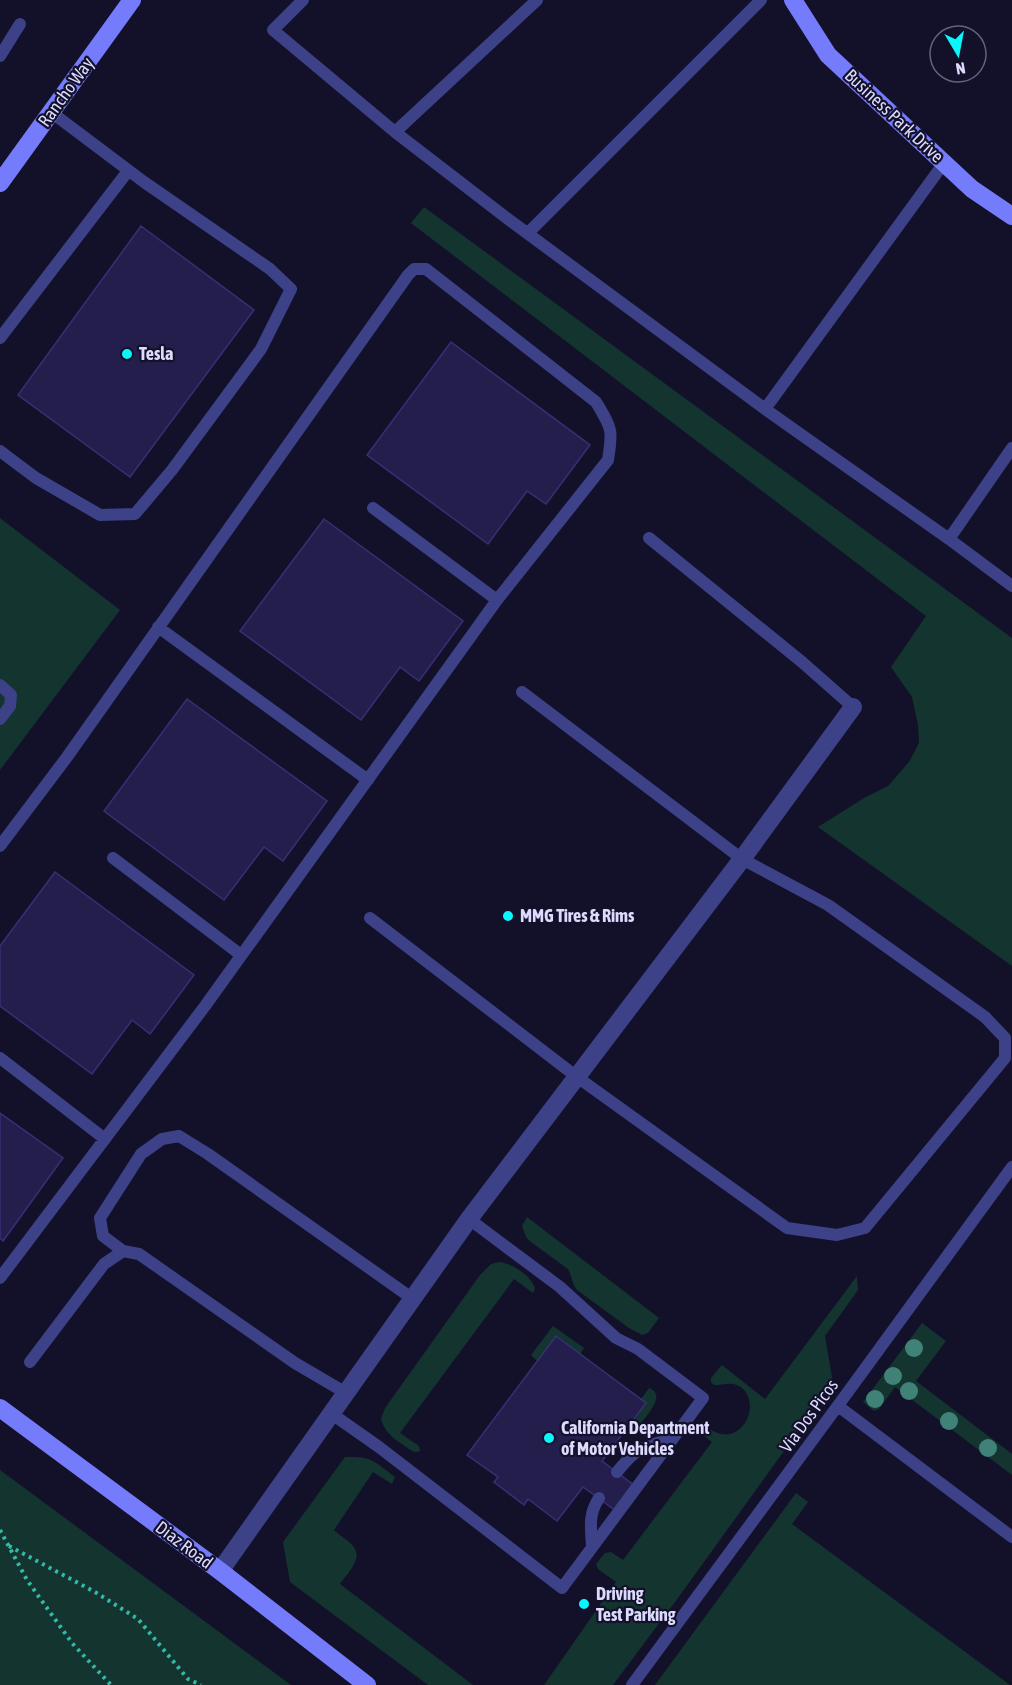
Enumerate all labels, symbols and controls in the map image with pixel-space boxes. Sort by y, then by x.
north arrow [928,24,988,84]
street label: Rancho Way [33,53,98,131]
text: N [954,59,967,78]
street label: Business Park Drive [841,65,948,167]
place label: Tesla [139,343,174,364]
marker: Tesla [120,347,134,361]
place label: MMG Tires & Rims [520,905,635,926]
marker: MMG Tires & Rims [501,909,515,923]
street label: Via Dos Picos [775,1375,842,1456]
place label: California Department of Motor Vehicles [561,1417,710,1459]
marker: California Department of Motor Vehicles [542,1431,556,1445]
street label: Diaz Road [152,1516,217,1573]
place label: Driving Test Parking [596,1583,676,1625]
marker: Driving Test Parking [577,1597,591,1611]

